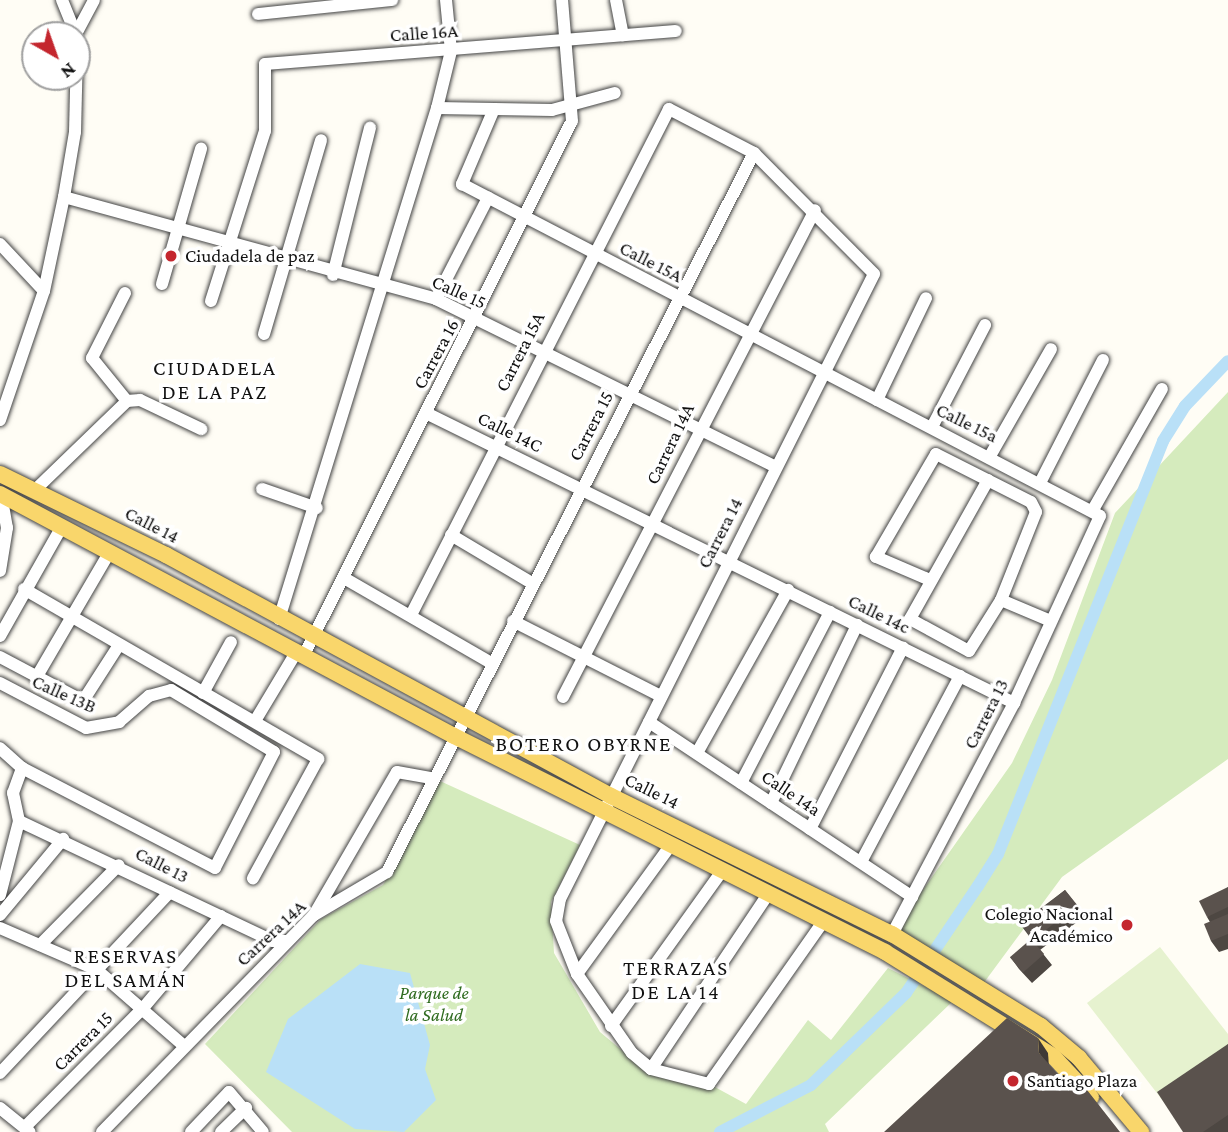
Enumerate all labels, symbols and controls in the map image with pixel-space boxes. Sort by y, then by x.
street label: Calle 16A [389,19,459,47]
north arrow [21,21,91,91]
text: N [57,59,80,83]
street label: Calle 15A [616,236,686,288]
place label: Ciudadela de paz [185,245,314,267]
marker: Ciudadela de paz [163,248,179,264]
street label: Calle 15 [428,270,490,314]
street label: Carrera 15A [490,309,550,395]
street label: Carrera 16 [408,315,464,393]
district label: CIUDADELA DE LA PAZ [154,355,276,405]
street label: Carrera 15 [564,387,618,465]
street label: Calle 15a [932,398,1002,448]
street label: Carrera 14A [641,400,699,488]
street label: Calle 14C [474,407,546,457]
street label: Carrera 14 [693,494,747,572]
street label: Calle 14 [121,502,183,548]
street label: Calle 14c [844,589,914,639]
street label: Calle 13B [29,670,99,718]
street label: Carrera 13 [959,675,1013,753]
district label: BOTERO OBYRNE [497,731,671,757]
street label: Calle 14a [757,765,825,821]
street label: Calle 14 [621,768,683,814]
street label: Calle 13 [131,842,193,888]
street label: Carrera 14A [231,895,311,971]
place label: Colegio Nacional Académico [985,903,1113,947]
marker: Colegio Nacional Académico [1119,917,1135,933]
district label: RESERVAS DEL SAMÁN [66,943,186,993]
district label: TERRAZAS DE LA 14 [624,955,728,1005]
park label: Parque de la Salud [399,982,469,1026]
street label: Carrera 15 [48,1006,118,1076]
place label: Santiago Plaza [1027,1070,1137,1092]
marker: Santiago Plaza [1005,1073,1021,1089]

